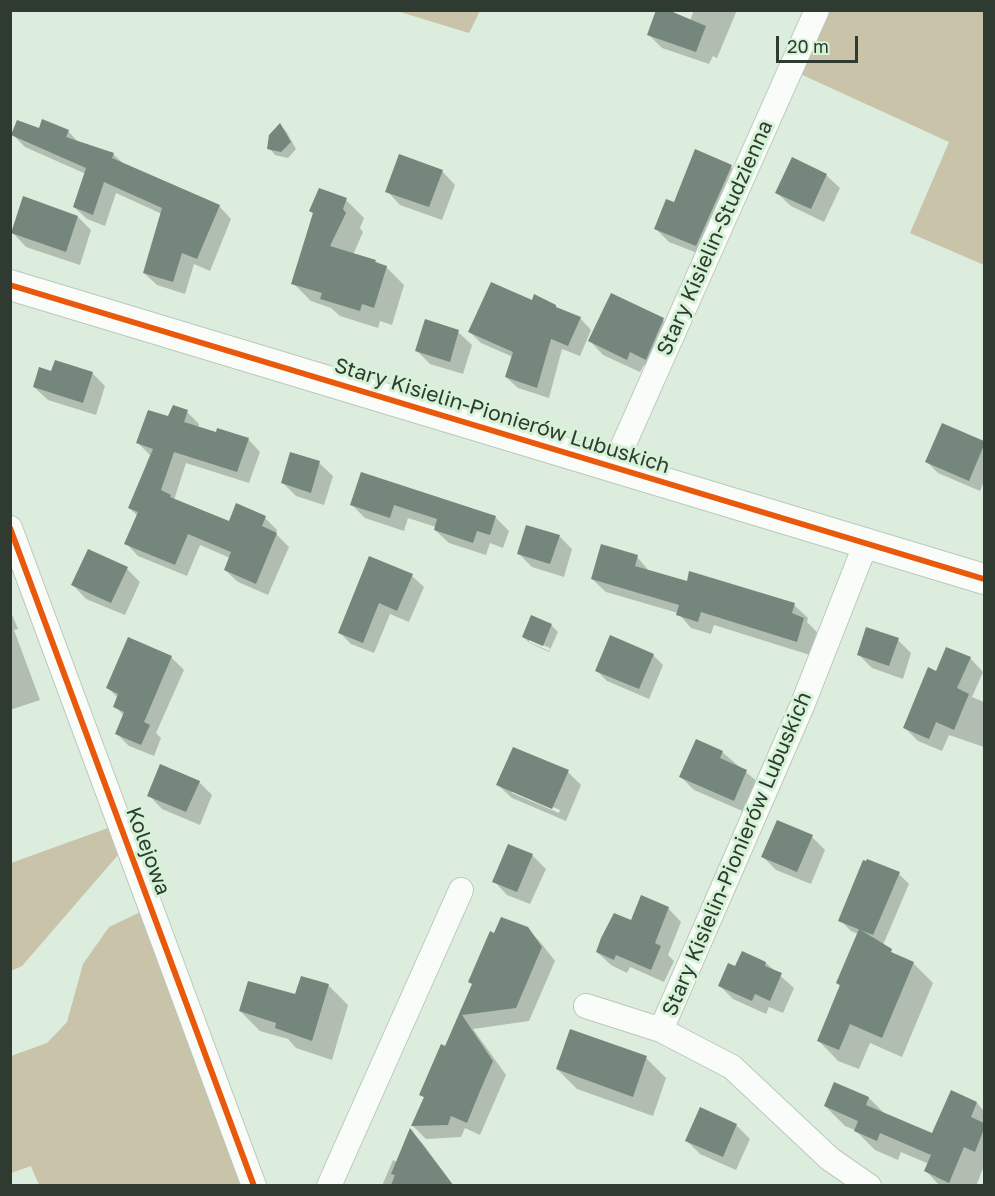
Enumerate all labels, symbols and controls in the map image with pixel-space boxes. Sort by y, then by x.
scale bar [779,24,862,62]
text: 20 m [787,35,829,57]
street label: Stary Kisielin-Studzienna [652,117,778,359]
street label: Stary Kisielin-Pionierów Lubuskich [331,353,673,479]
street label: Stary Kisielin-Pionierów Lubuskich [657,688,817,1020]
street label: Kolejowa [120,804,176,898]

